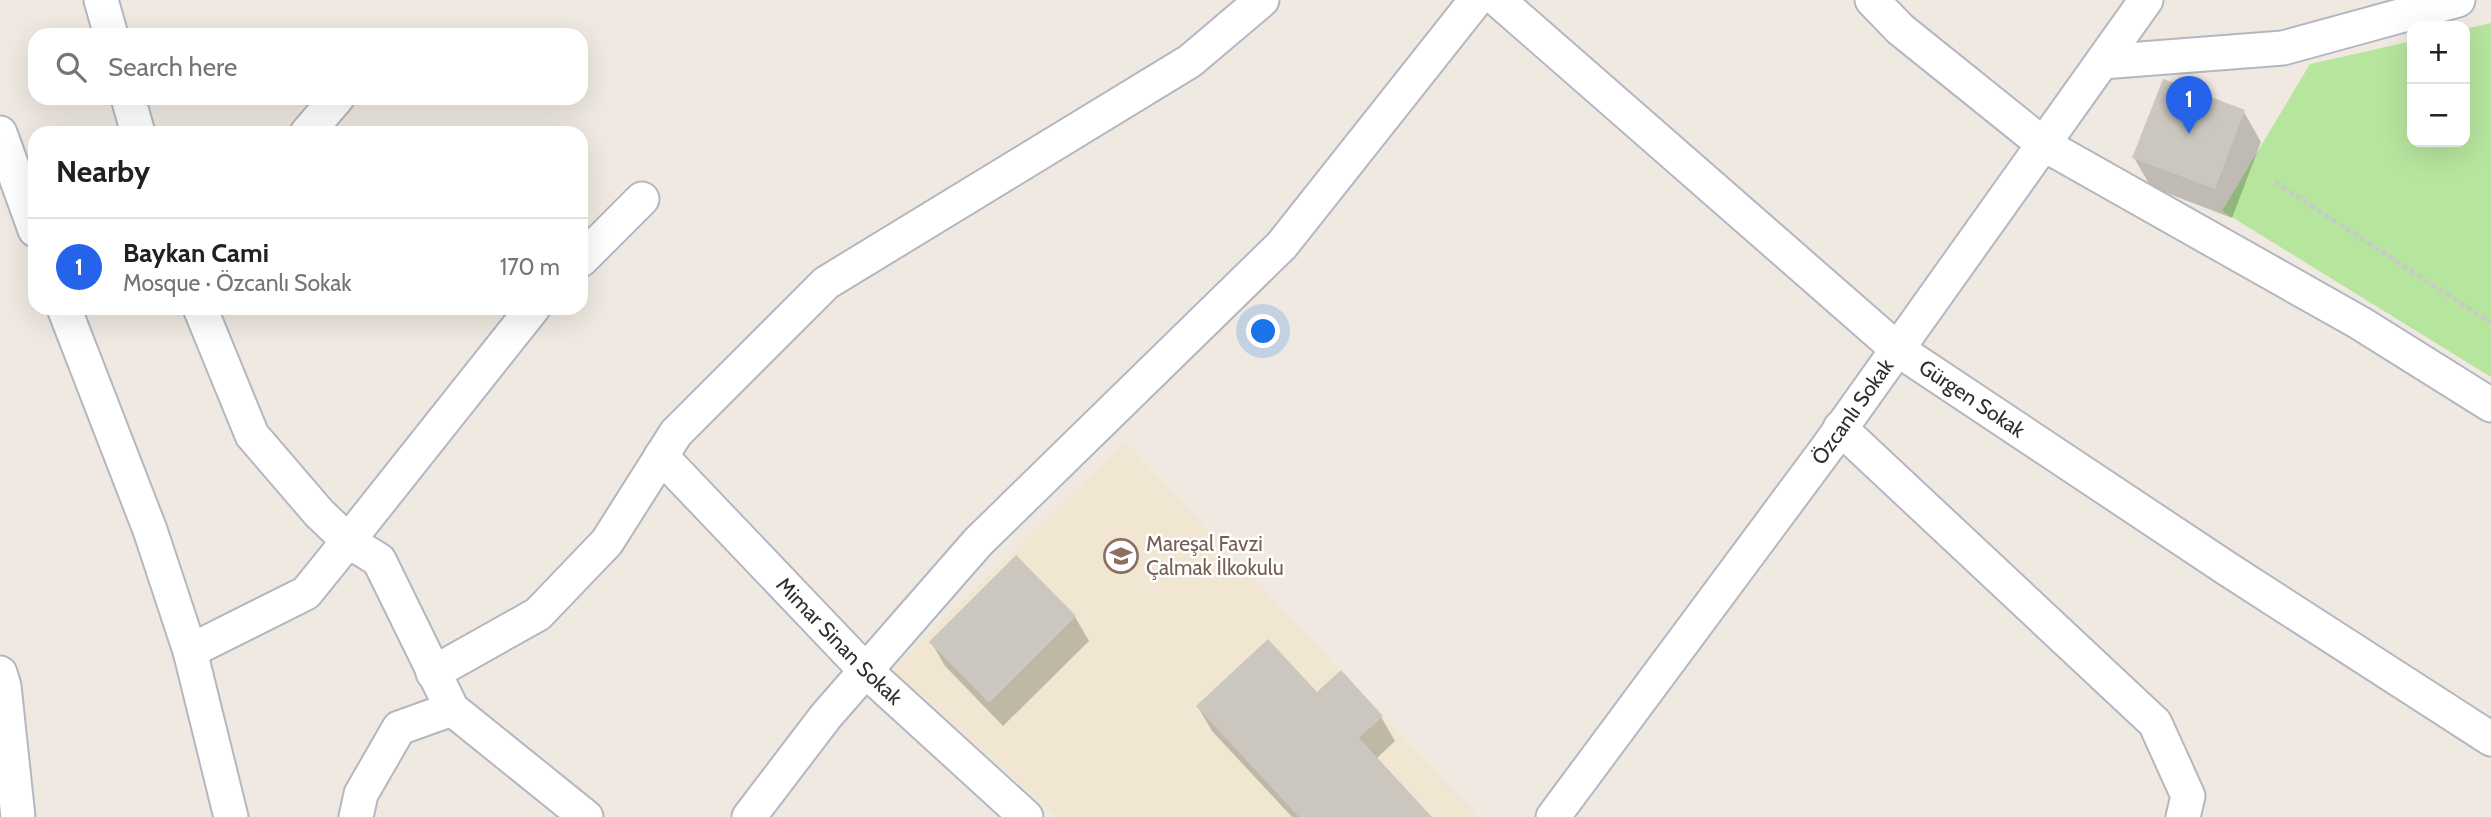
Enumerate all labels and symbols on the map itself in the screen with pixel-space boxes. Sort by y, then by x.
pin: 1 [2166,76,2212,134]
your location [1246,314,1280,348]
street label: Özcanlı Sokak [1806,353,1899,469]
street label: Gürgen Sokak [1914,354,2030,443]
place label: Mareşal Favzi Çalmak İlkokulu [1146,531,1284,580]
school or university icon: Mareşal Favzi Çalmak İlkokulu [1102,537,1140,575]
street label: Mimar Sinan Sokak [771,572,908,710]

